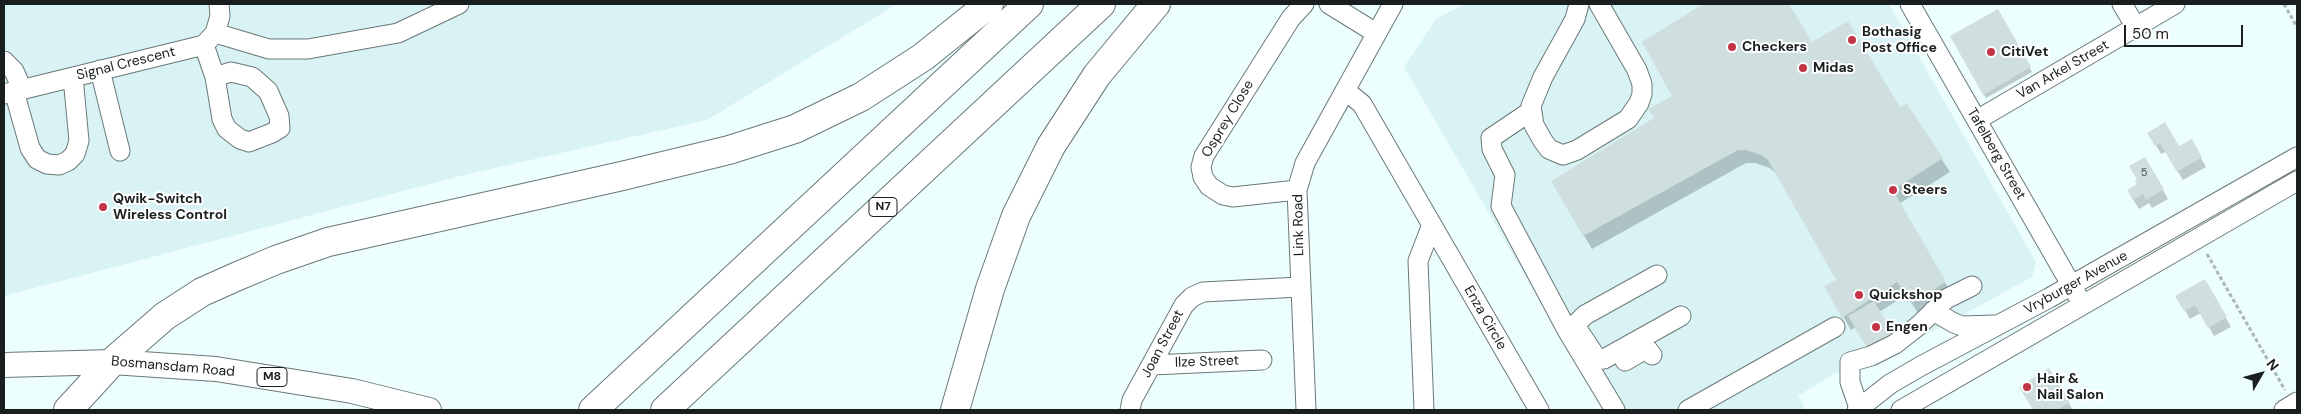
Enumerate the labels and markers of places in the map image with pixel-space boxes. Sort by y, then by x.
place label: Bothasig Post Office [1862,24,1937,56]
marker: Bothasig Post Office [1846,34,1858,46]
place label: Checkers [1742,39,1807,55]
marker: Checkers [1726,41,1738,53]
place label: CitiVet [2001,44,2049,60]
marker: CitiVet [1985,46,1997,58]
place label: Midas [1813,60,1854,76]
marker: Midas [1797,62,1809,74]
place label: Steers [1903,182,1947,198]
marker: Steers [1887,184,1899,196]
place label: Qwik-Switch Wireless Control [113,191,227,223]
marker: Qwik-Switch Wireless Control [97,201,109,213]
place label: Quickshop [1869,287,1943,303]
marker: Quickshop [1853,289,1865,301]
place label: Engen [1886,319,1928,335]
marker: Engen [1870,321,1882,333]
place label: Hair & Nail Salon [2037,371,2104,404]
marker: Hair & Nail Salon [2021,381,2033,393]

